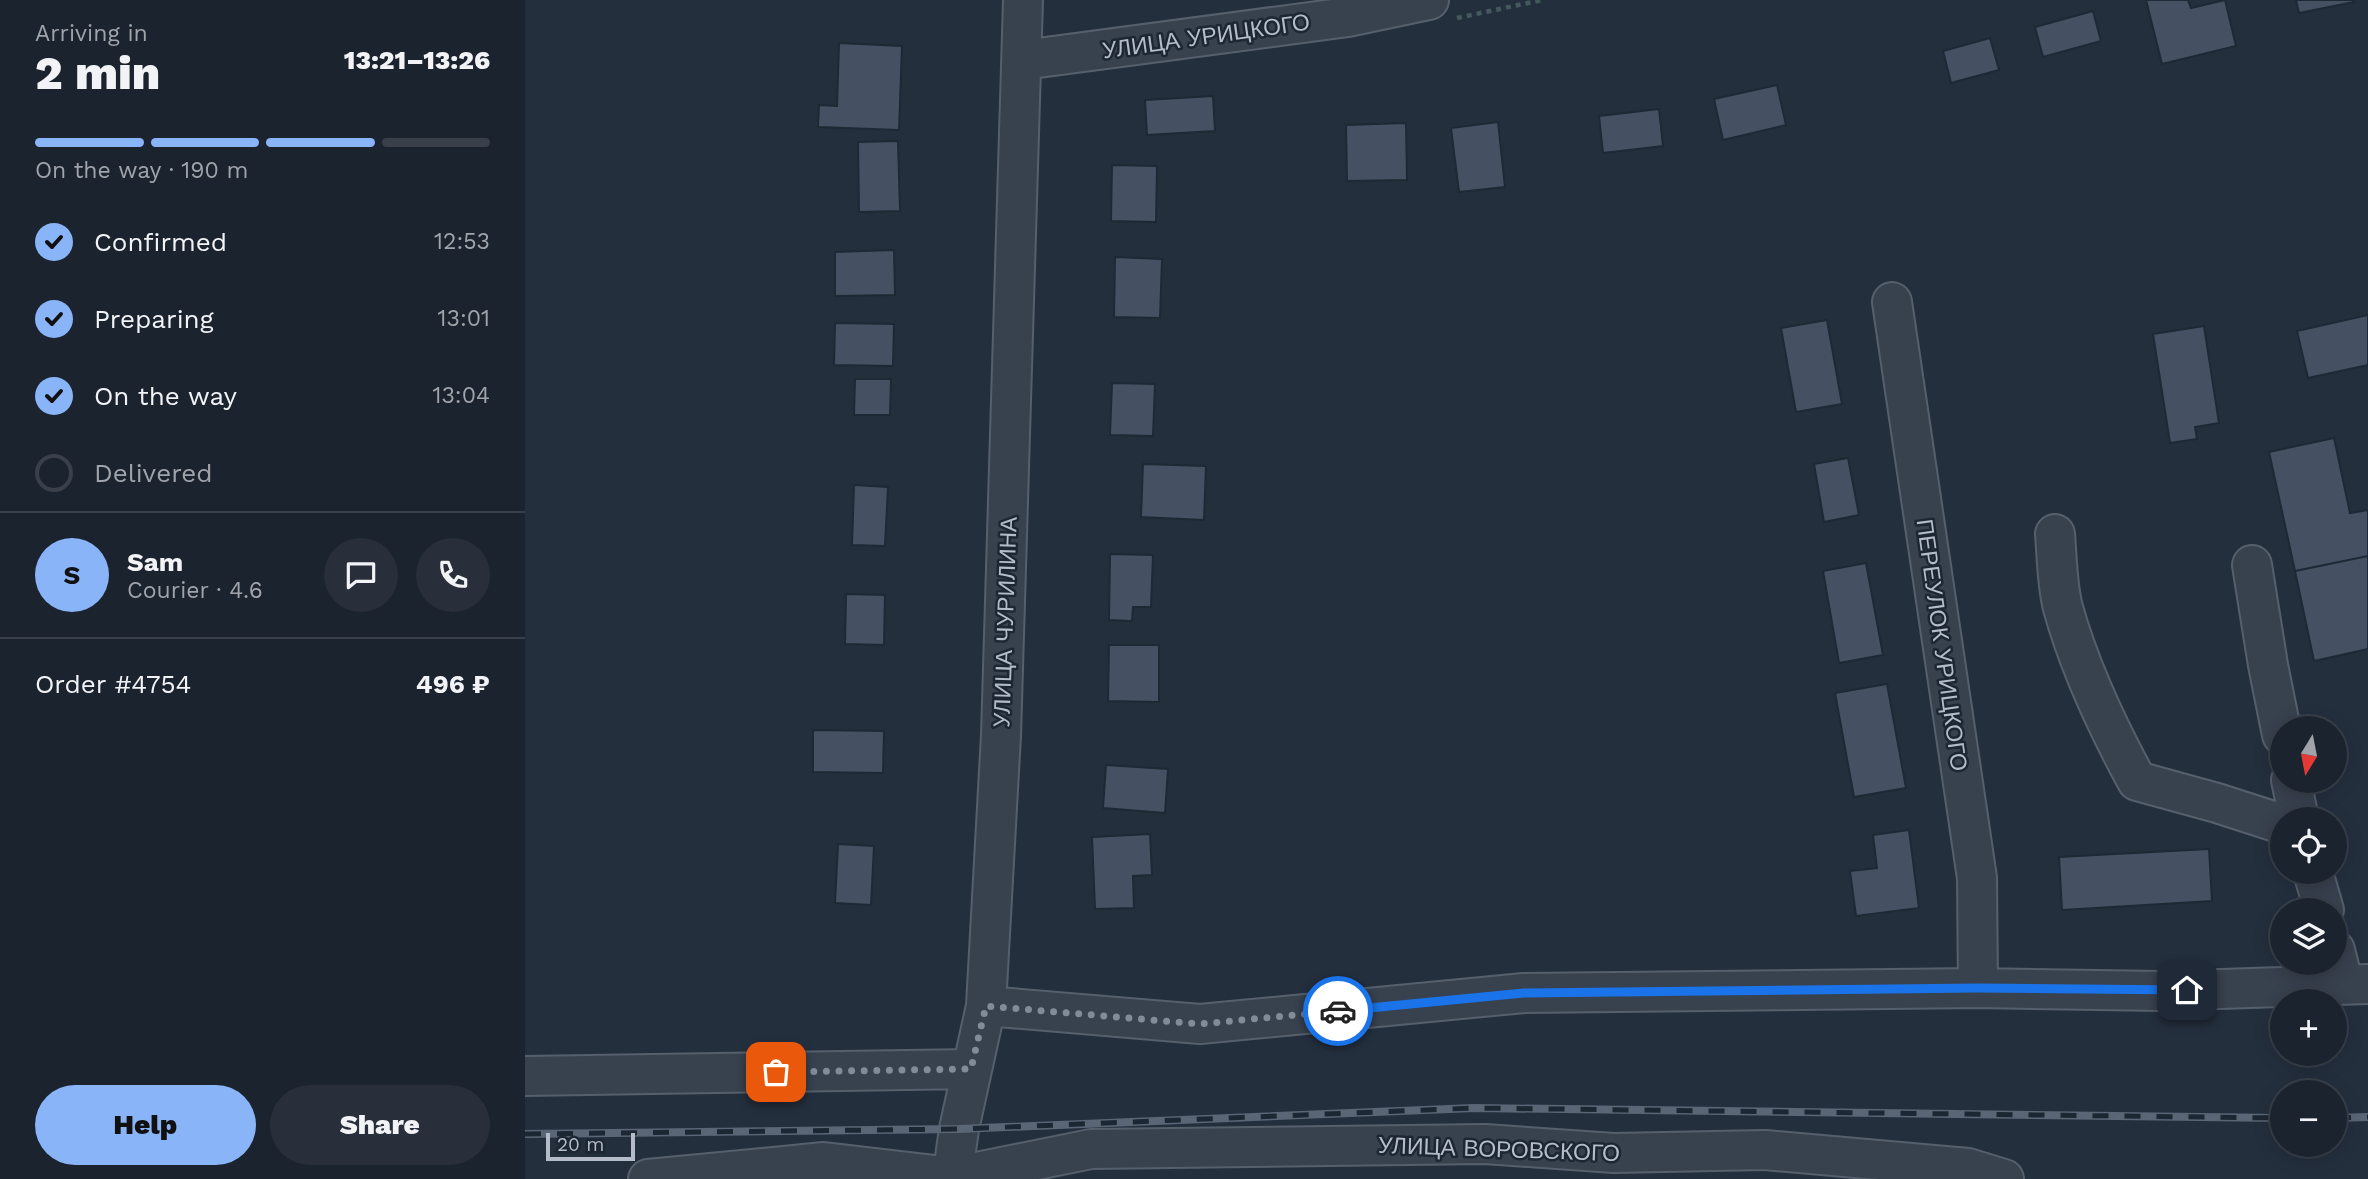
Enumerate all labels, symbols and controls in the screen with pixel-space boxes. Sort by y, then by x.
street label: УЛИЦА УРИЦКОГО [1101,9,1312,64]
text: Arriving in [35,20,148,47]
text: 13:21–13:26 [344,45,490,75]
text: 2 min [35,46,160,100]
text: On the way · 190 m [35,157,248,184]
icon: check [35,223,73,261]
text: Confirmed [94,227,227,257]
text: 12:53 [434,228,490,255]
icon: check [35,300,73,338]
text: Preparing [94,304,214,334]
text: 13:01 [438,305,490,332]
icon: check [35,377,73,415]
text: On the way [94,381,237,411]
text: 13:04 [432,382,490,409]
text: Delivered [94,458,213,488]
street label: УЛИЦА ЧУРИЛИНА [988,515,1023,728]
street label: ПЕРЕУЛОК УРИЦКОГО [1910,517,1973,773]
button: chat [324,538,398,612]
button: phone [416,538,490,612]
text: Sam [127,547,183,577]
text: S [64,560,80,590]
text: Courier · 4.6 [127,577,263,604]
text: Order #4754 [35,669,192,699]
text: 496 ₽ [416,669,490,699]
north arrow [2270,716,2347,793]
map controls [2270,716,2347,1157]
button: locate [2270,807,2347,884]
button: layers [2270,898,2347,975]
pin [2157,960,2217,1020]
icon: home [2168,971,2206,1009]
courier [1303,976,1373,1046]
button: + [2270,989,2347,1066]
icon: car [1319,992,1357,1030]
pin [746,1042,806,1102]
icon: bag [757,1053,795,1091]
button: − [2270,1080,2347,1157]
button: Help [35,1085,256,1165]
button: Share [270,1085,490,1165]
scale bar [546,1130,635,1162]
street label: УЛИЦА ВОРОВСКОГО [1378,1132,1620,1167]
text: 20 m [557,1133,604,1156]

